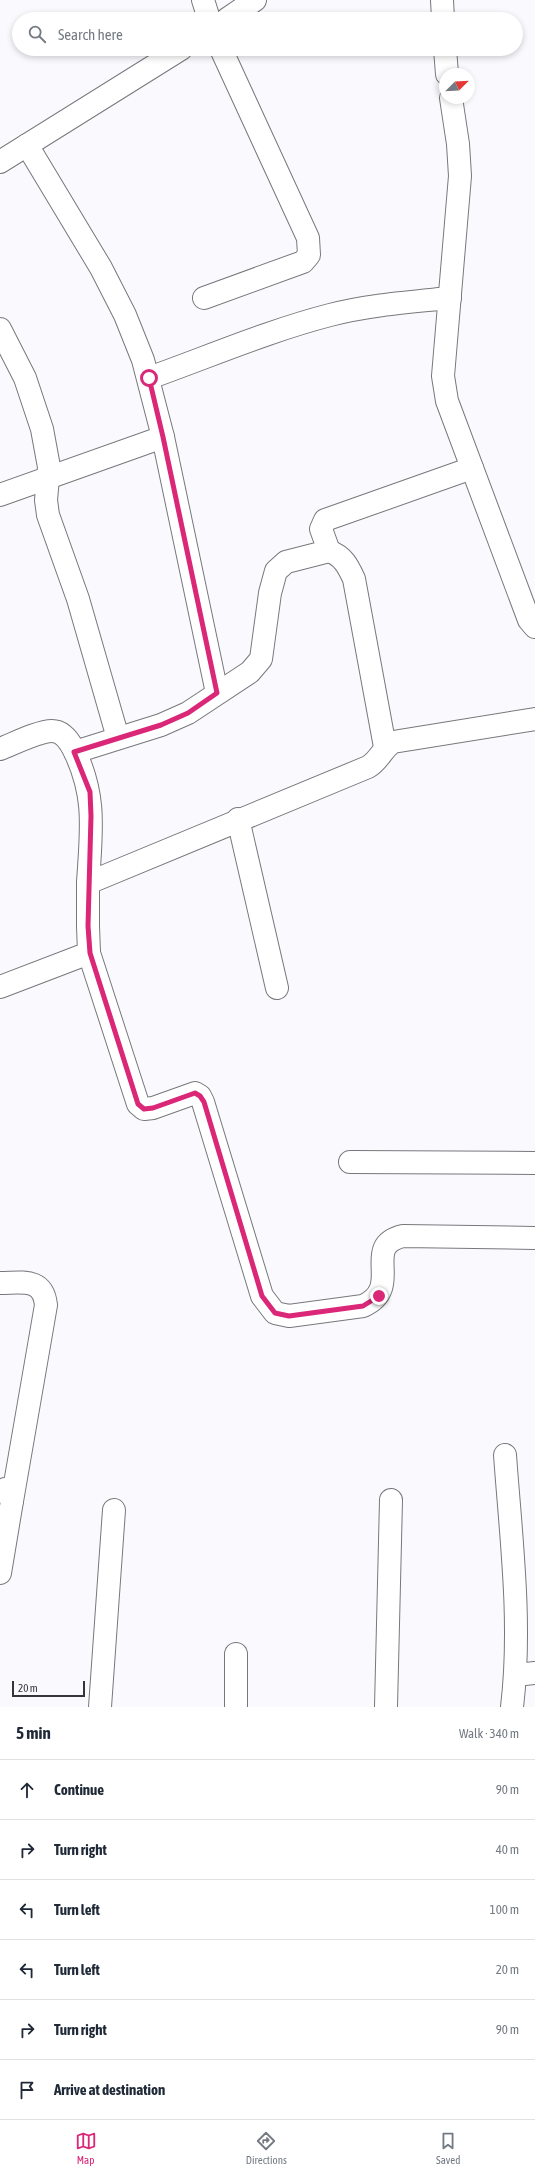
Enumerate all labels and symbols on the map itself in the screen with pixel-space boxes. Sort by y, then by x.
north arrow [439,68,475,104]
route start [140,369,158,387]
route end [370,1287,388,1305]
scale bar [12,1679,85,1698]

